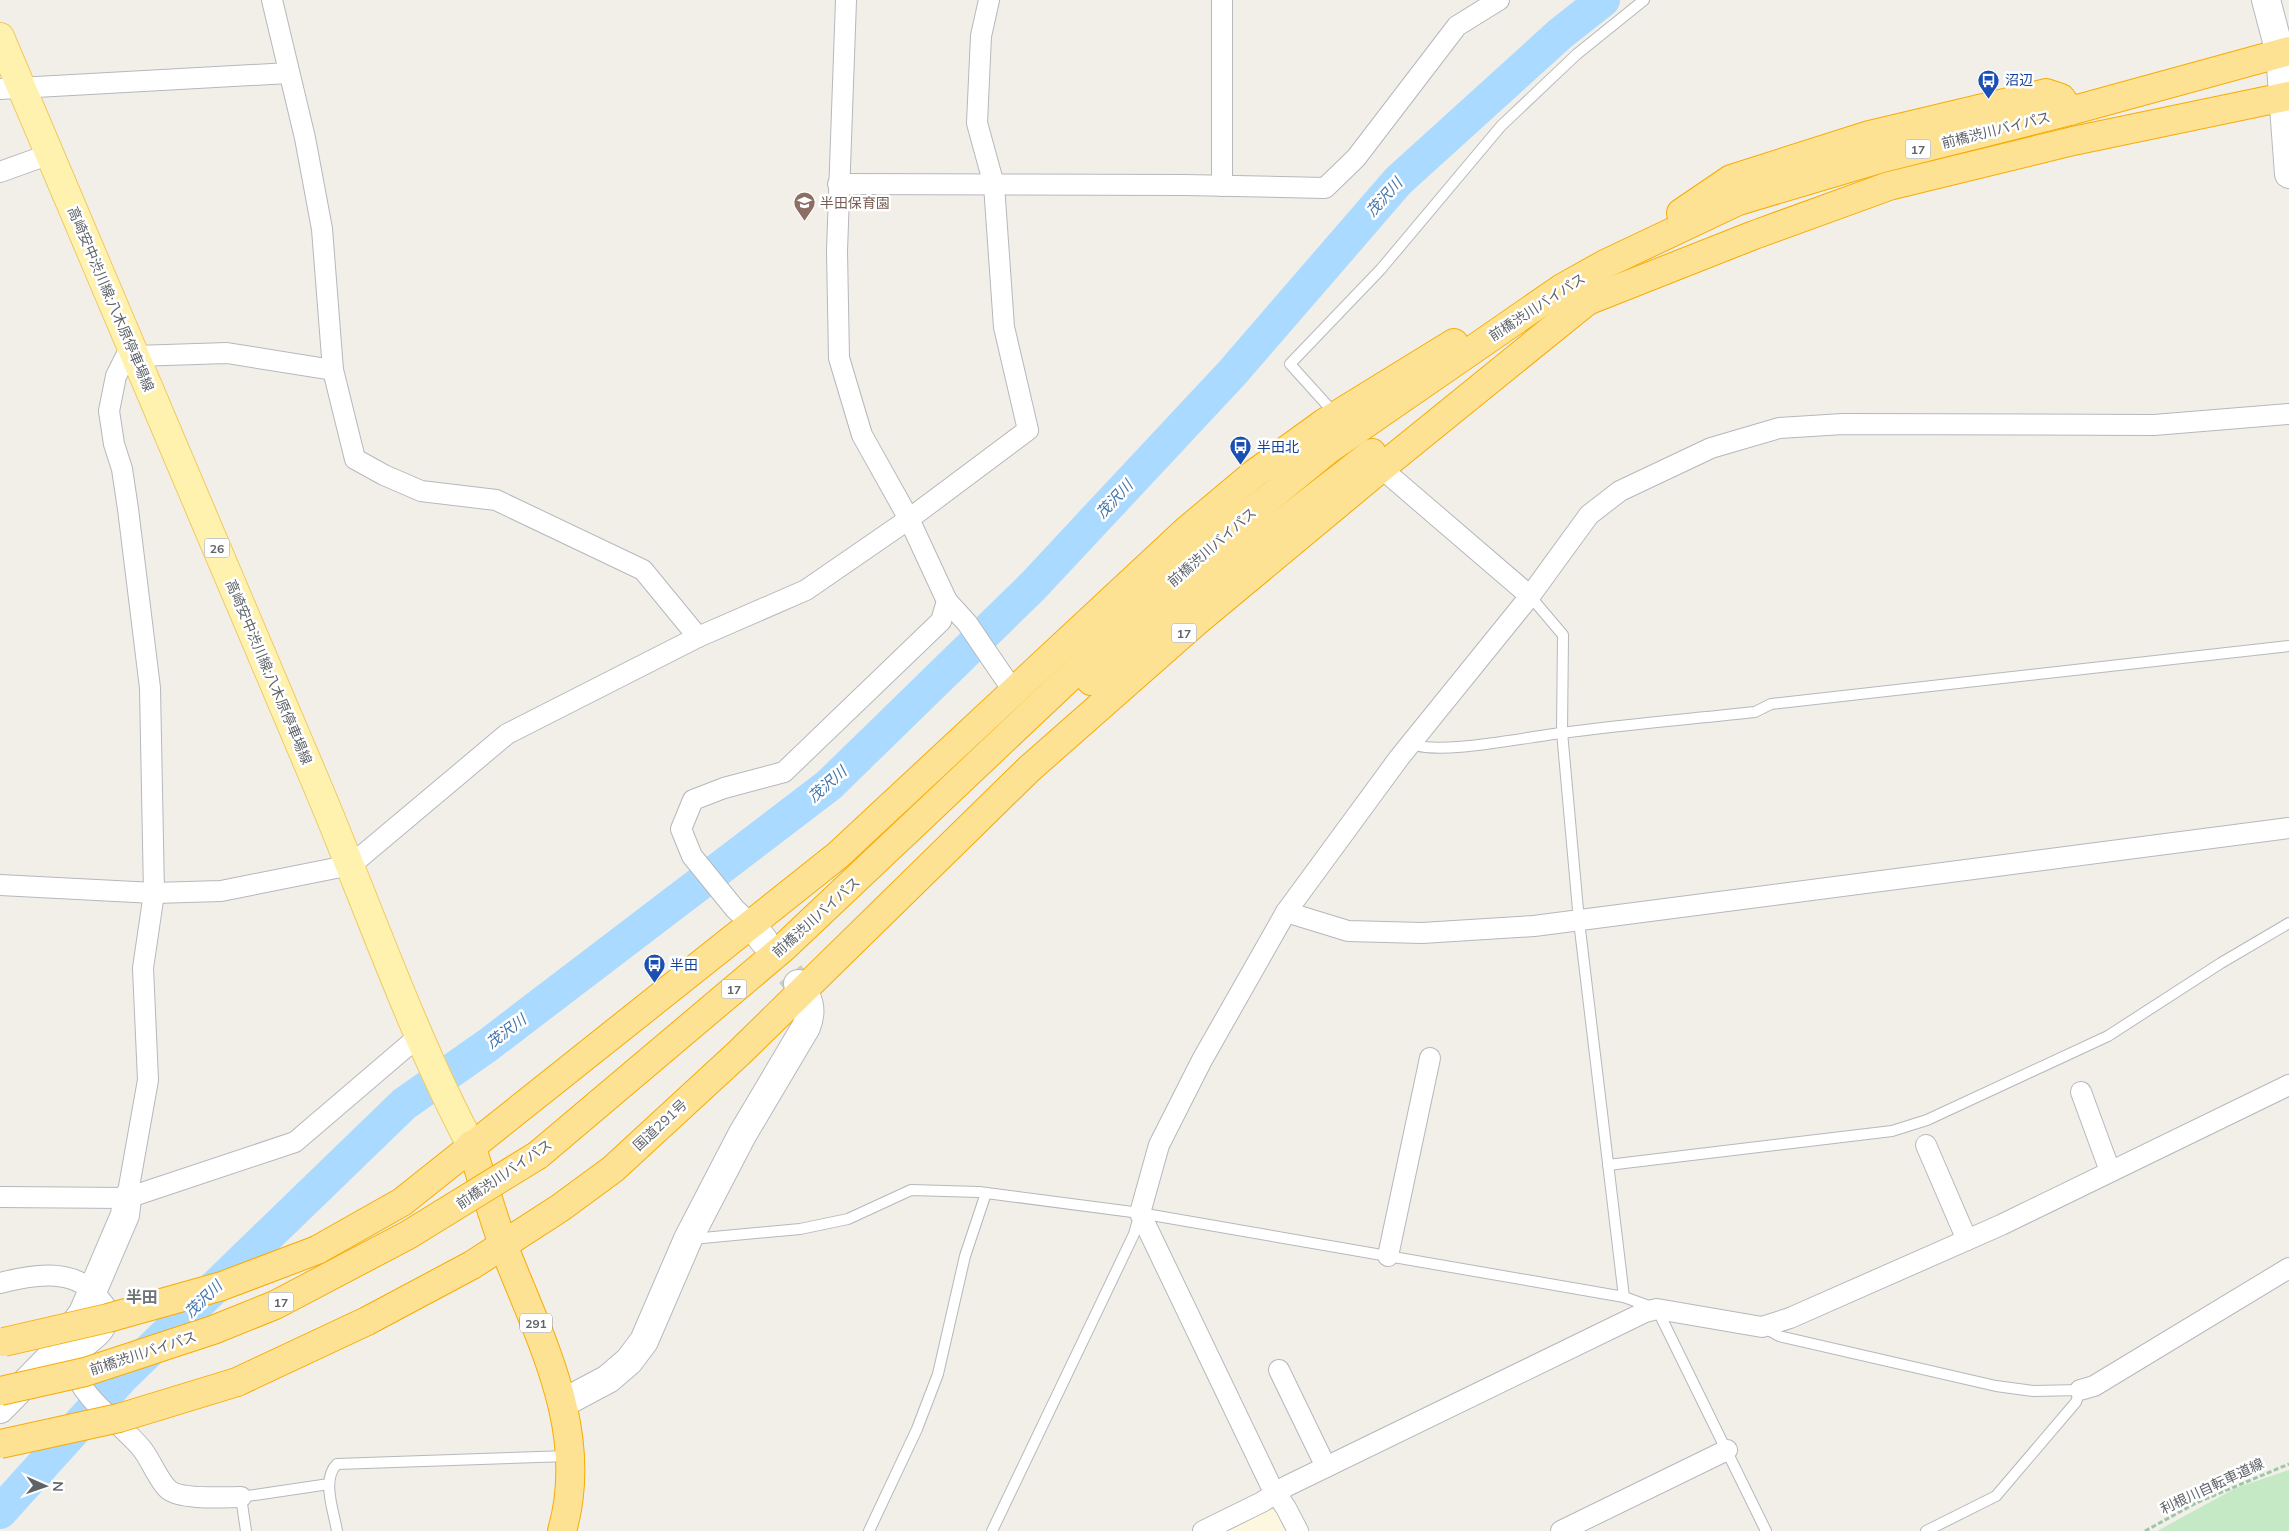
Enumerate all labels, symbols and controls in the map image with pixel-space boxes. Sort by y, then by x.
bus stop icon: 沼辺 [1977,68,2001,99]
place label: 沼辺 [2005,71,2033,89]
street label: 前橋渋川バイパス [1940,108,2052,152]
road number: 17 [1906,140,1930,158]
water label: 茂沢川 [1362,172,1407,220]
school or university icon: 半田保育園 [792,191,816,222]
place label: 半田保育園 [820,194,890,212]
street label: 高崎安中渋川線;八木原停車場線 [64,204,158,394]
street label: 前橋渋川バイパス [1485,269,1589,345]
bus stop icon: 半田北 [1229,435,1253,466]
place label: 半田北 [1257,438,1299,456]
water label: 茂沢川 [1092,475,1138,522]
street label: 前橋渋川バイパス [1164,504,1260,590]
road number: 26 [204,538,230,558]
street label: 高崎安中渋川線;八木原停車場線 [222,577,316,767]
road number: 17 [1172,624,1196,642]
water label: 茂沢川 [804,761,852,806]
street label: 前橋渋川バイパス [768,873,864,961]
bus stop icon: 半田 [642,953,666,984]
place label: 半田 [670,956,698,974]
road number: 17 [722,980,746,999]
water label: 茂沢川 [482,1009,531,1052]
street label: 国道291号 [629,1096,691,1154]
street label: 前橋渋川バイパス [453,1135,555,1213]
water label: 茂沢川 [180,1275,227,1321]
district label: 半田 [126,1287,158,1307]
road number: 17 [268,1292,294,1311]
road number: 291 [520,1314,552,1332]
street label: 前橋渋川バイパス [87,1327,199,1379]
street label: 利根川自転車道線 [2157,1454,2267,1518]
north arrow [20,1461,70,1511]
text: N [49,1481,67,1492]

